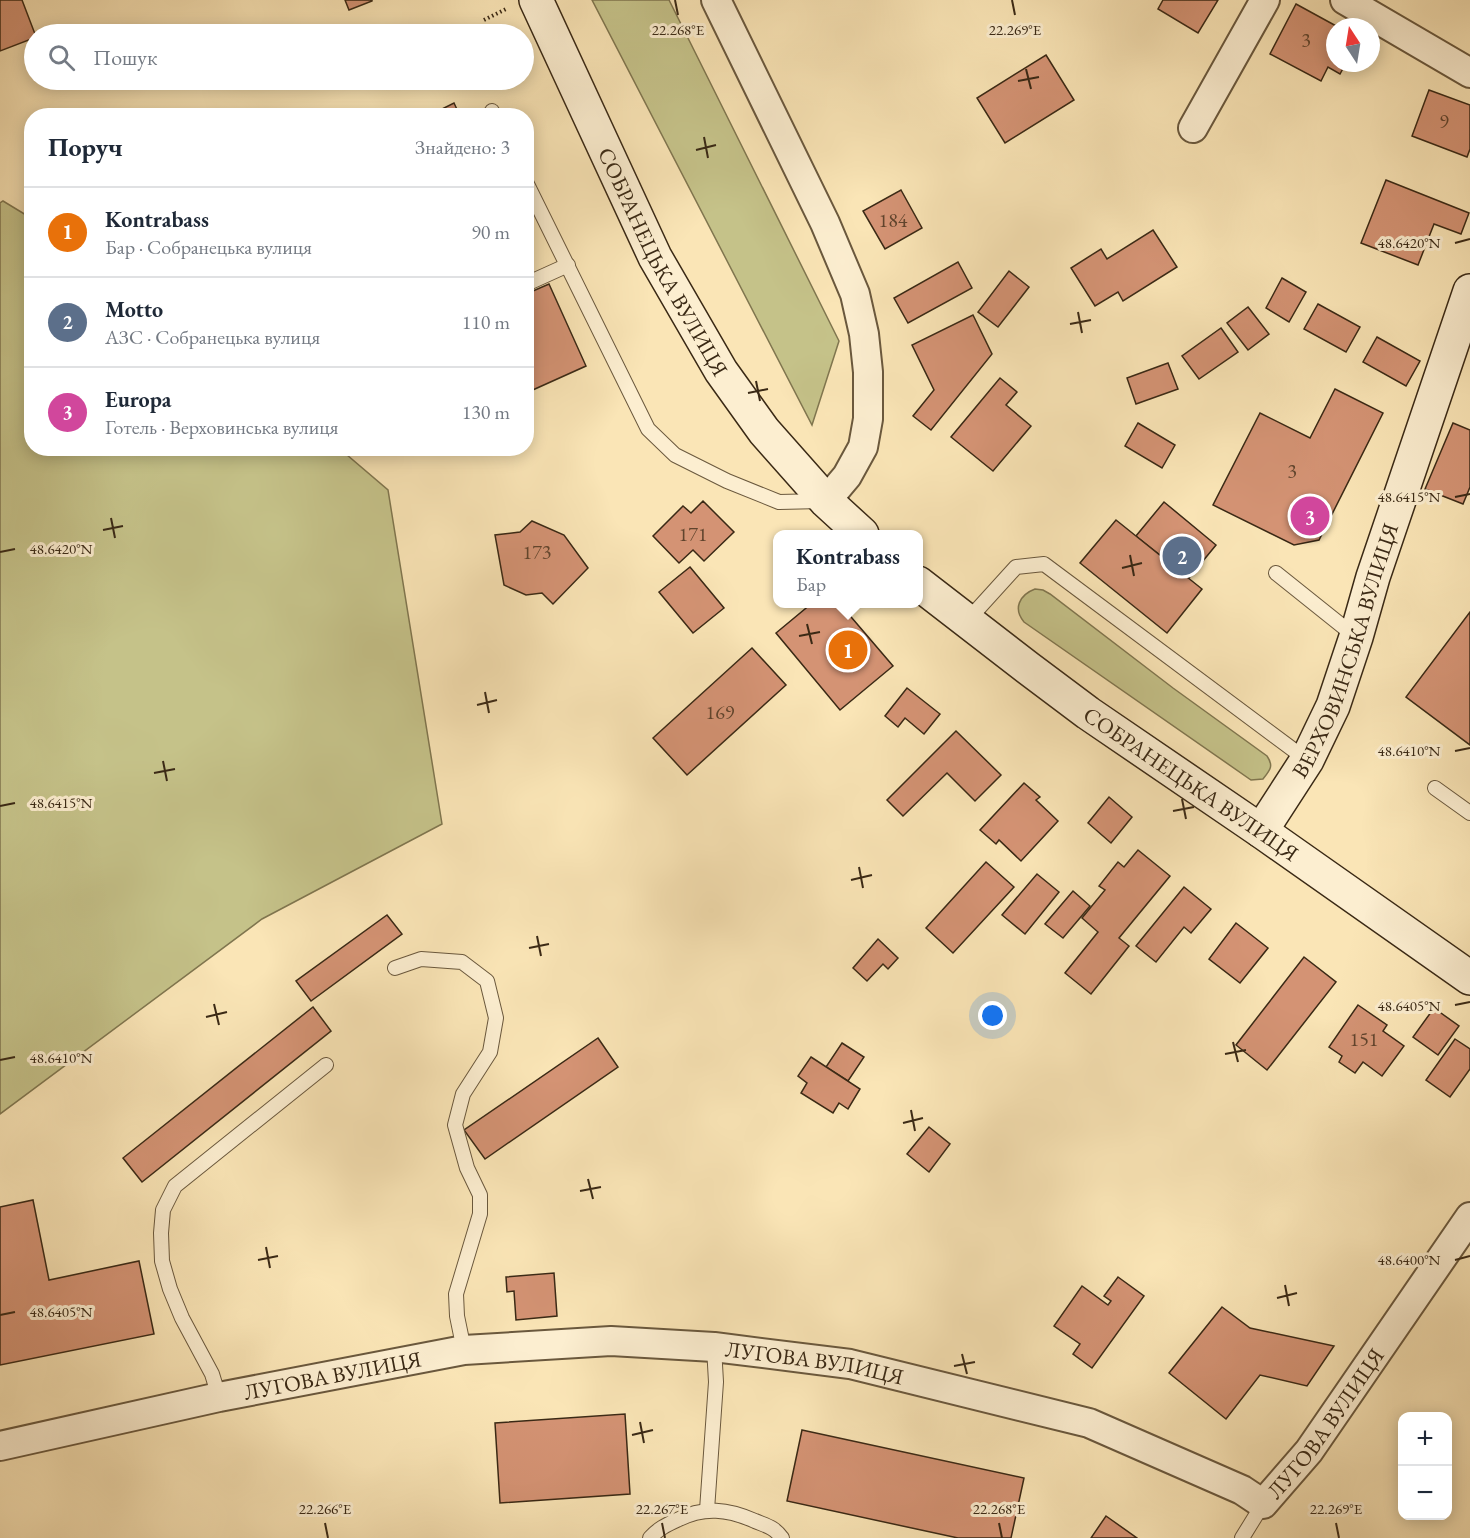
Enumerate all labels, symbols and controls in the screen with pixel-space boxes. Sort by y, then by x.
north arrow [1326,18,1380,72]
text: 22.268°E [652,20,705,39]
text: 22.269°E [989,20,1042,39]
search box [24,24,534,90]
house number: 3 [1301,27,1311,53]
icon: search [45,41,78,74]
text: Пошук [93,43,157,72]
house number: 9 [1439,108,1449,134]
text: Поруч [48,130,123,164]
text: Знайдено: 3 [415,134,510,160]
street label: СОБРАНЕЦЬКА ВУЛИЦЯ [592,142,735,381]
text: Kontrabass [105,205,209,234]
house number: 184 [879,207,908,233]
text: 1 [62,219,73,245]
text: 90 m [471,219,510,245]
text: 48.6420°N [1378,233,1441,252]
text: Бар · Собранецька вулиця [105,234,312,260]
text: Motto [105,295,163,324]
text: 2 [62,309,73,335]
text: 110 m [462,309,510,335]
text: АЗС · Собранецька вулиця [105,324,320,350]
text: Europa [105,385,171,414]
text: 3 [62,399,73,425]
text: 130 m [462,399,510,425]
text: Готель · Верховинська вулиця [105,414,339,440]
house number: 3 [1287,458,1297,484]
text: 48.6415°N [1378,487,1441,506]
pin: 3 [1290,494,1330,538]
street label: ВЕРХОВИНСЬКА ВУЛИЦЯ [1285,519,1405,783]
house number: 171 [679,521,707,547]
popup [773,530,923,608]
pin: 2 [1162,534,1202,578]
text: 48.6420°N [30,539,93,558]
house number: 173 [523,539,551,565]
text: Kontrabass [796,542,900,571]
text: Бар [796,571,826,597]
pin: 1 [828,628,868,672]
house number: 169 [706,699,735,725]
street label: СОБРАНЕЦЬКА ВУЛИЦЯ [1078,700,1305,868]
text: 48.6410°N [1378,741,1441,760]
text: 48.6415°N [30,793,93,812]
text: 48.6405°N [1378,996,1441,1015]
your location [978,1001,1007,1030]
house number: 151 [1350,1026,1378,1052]
text: 48.6410°N [30,1048,93,1067]
text: 48.6400°N [1378,1250,1441,1269]
text: 48.6405°N [30,1302,93,1321]
street label: ЛУГОВА ВУЛИЦЯ [724,1334,907,1391]
street label: ЛУГОВА ВУЛИЦЯ [1260,1342,1390,1504]
street label: ЛУГОВА ВУЛИЦЯ [241,1344,424,1406]
map controls [1398,1412,1452,1520]
button: + [1398,1412,1452,1466]
button: − [1398,1466,1452,1520]
text: 22.266°E [299,1499,352,1518]
text: 22.267°E [636,1499,689,1518]
text: 22.268°E [973,1499,1026,1518]
text: 22.269°E [1310,1499,1363,1518]

